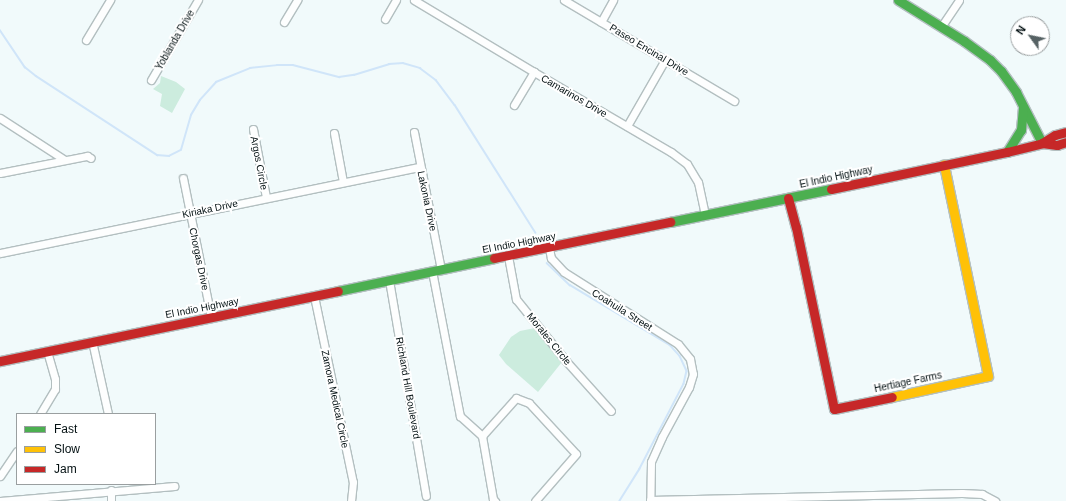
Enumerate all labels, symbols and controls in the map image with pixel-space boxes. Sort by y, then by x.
street label: Yoblanda Drive [153,8,197,72]
north arrow [1010,16,1050,56]
street label: Paseo Encinal Drive [607,22,691,78]
text: N [1014,23,1028,37]
street label: Camarinos Drive [539,72,609,120]
street label: Argos Circle [248,135,270,191]
street label: El Indio Highway [798,163,874,191]
street label: Lakonia Drive [415,170,439,232]
street label: Kiriaka Drive [181,197,239,221]
street label: Chorgas Drive [186,226,212,292]
street label: El Indio Highway [481,230,557,256]
street label: Coahuila Street [590,287,654,333]
street label: El Indio Highway [164,295,240,321]
street label: Morales Circle [524,310,574,368]
street label: Richland Hill Boulevard [393,336,423,440]
street label: Zamora Medical Circle [319,349,351,449]
street label: Hertiage Farms [873,369,943,395]
legend [16,413,156,485]
text: Fast [54,422,77,436]
text: Slow [54,442,80,456]
text: Jam [54,462,77,476]

